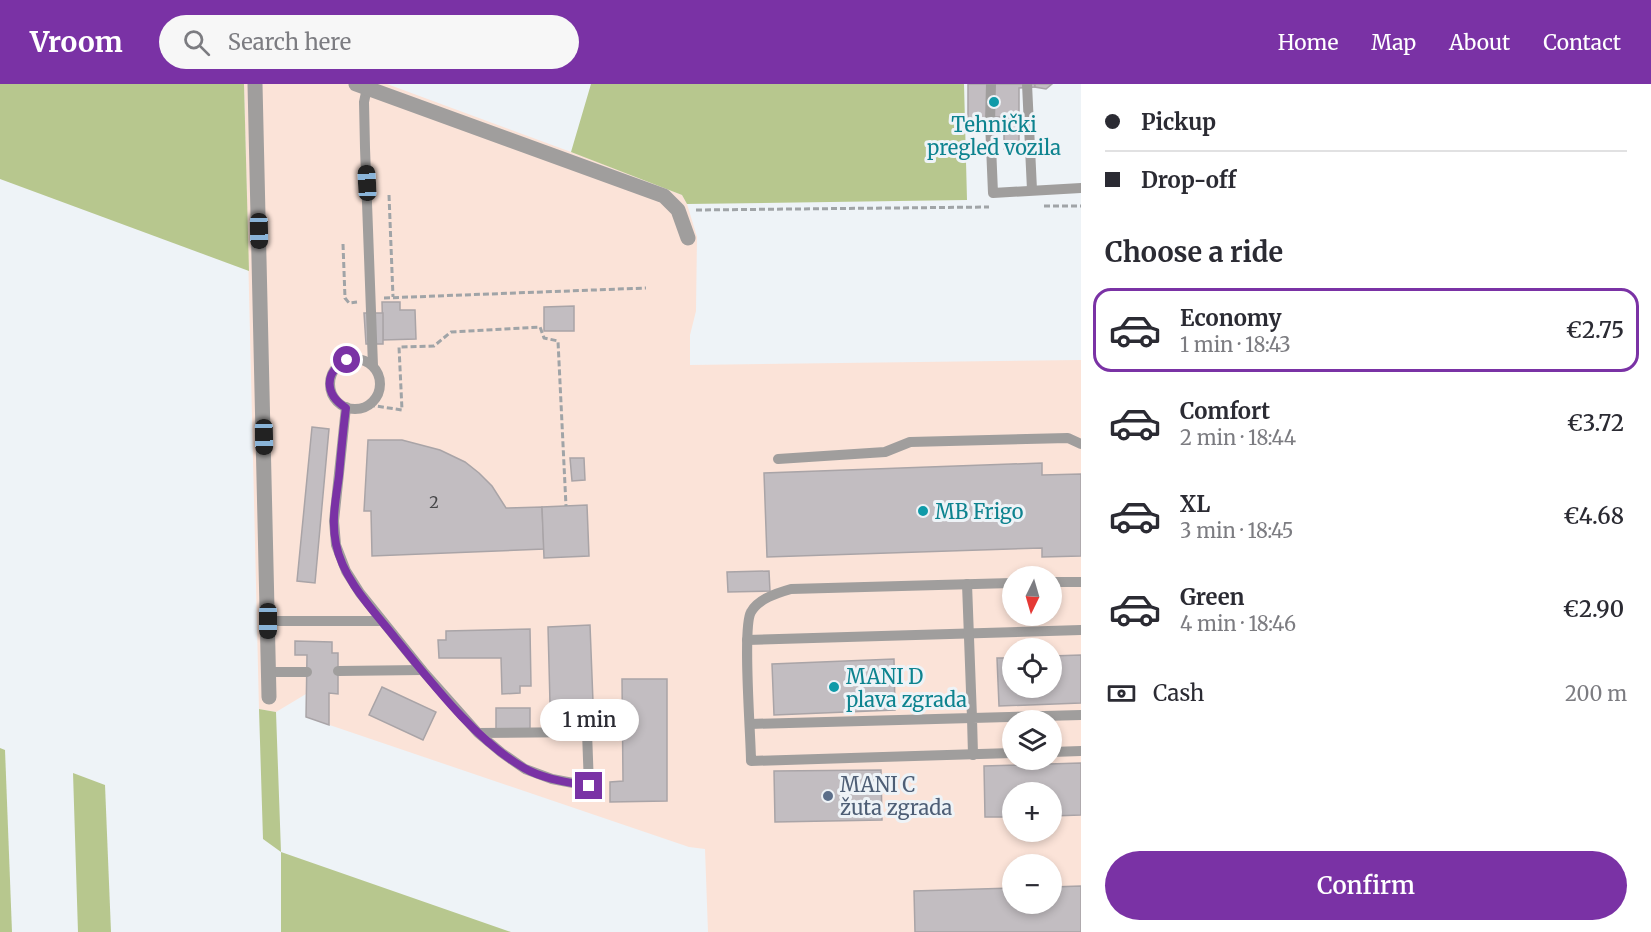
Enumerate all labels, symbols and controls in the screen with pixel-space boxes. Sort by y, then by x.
search box [159,15,579,69]
text: Vroom [30,24,123,60]
icon: search [180,26,213,59]
text: Search here [228,28,351,56]
text: Home [1278,29,1338,56]
text: Map [1371,29,1416,56]
text: About [1449,29,1510,56]
text: Contact [1543,29,1621,56]
marker: Tehnički pregled vozila [987,95,1001,109]
text: Pickup [1141,108,1216,136]
place label: Tehnički pregled vozila [927,112,1061,160]
car [357,165,377,201]
text: Drop-off [1141,166,1236,194]
car [250,213,268,249]
text: Choose a ride [1105,235,1283,269]
icon: car [1108,303,1162,357]
text: Economy [1180,304,1281,332]
text: €2.75 [1566,316,1624,344]
text: 1 min · 18:43 [1180,332,1291,357]
route start [333,346,360,373]
icon: car [1108,396,1162,450]
text: Comfort [1180,397,1270,425]
text: €3.72 [1567,409,1624,437]
car [255,419,273,455]
text: 2 min · 18:44 [1180,425,1296,450]
icon: car [1108,489,1162,543]
text: XL [1180,490,1210,518]
house number: 2 [429,492,439,512]
place label: MB Frigo [935,499,1024,524]
text: €4.68 [1563,502,1624,530]
marker: MB Frigo [916,504,930,518]
text: 3 min · 18:45 [1180,518,1293,543]
north arrow [1002,566,1062,626]
map controls [1002,566,1062,914]
icon: car [1108,582,1162,636]
text: Green [1180,583,1244,611]
text: €2.90 [1563,595,1624,623]
car [259,603,277,639]
text: 4 min · 18:46 [1180,611,1296,636]
button: locate [1002,638,1062,698]
place label: MANI D plava zgrada [846,664,967,712]
icon: cash [1105,677,1138,710]
text: Cash [1153,679,1204,707]
marker: MANI D plava zgrada [827,680,841,694]
text: 200 m [1565,681,1627,706]
callout: 1 min [540,699,638,741]
text: 1 min [563,707,616,732]
button: layers [1002,710,1062,770]
route end [575,772,602,799]
place label: MANI C žuta zgrada [840,772,953,820]
button: + [1002,782,1062,842]
marker: MANI C žuta zgrada [821,789,835,803]
button: Confirm [1105,851,1627,920]
button: − [1002,854,1062,914]

